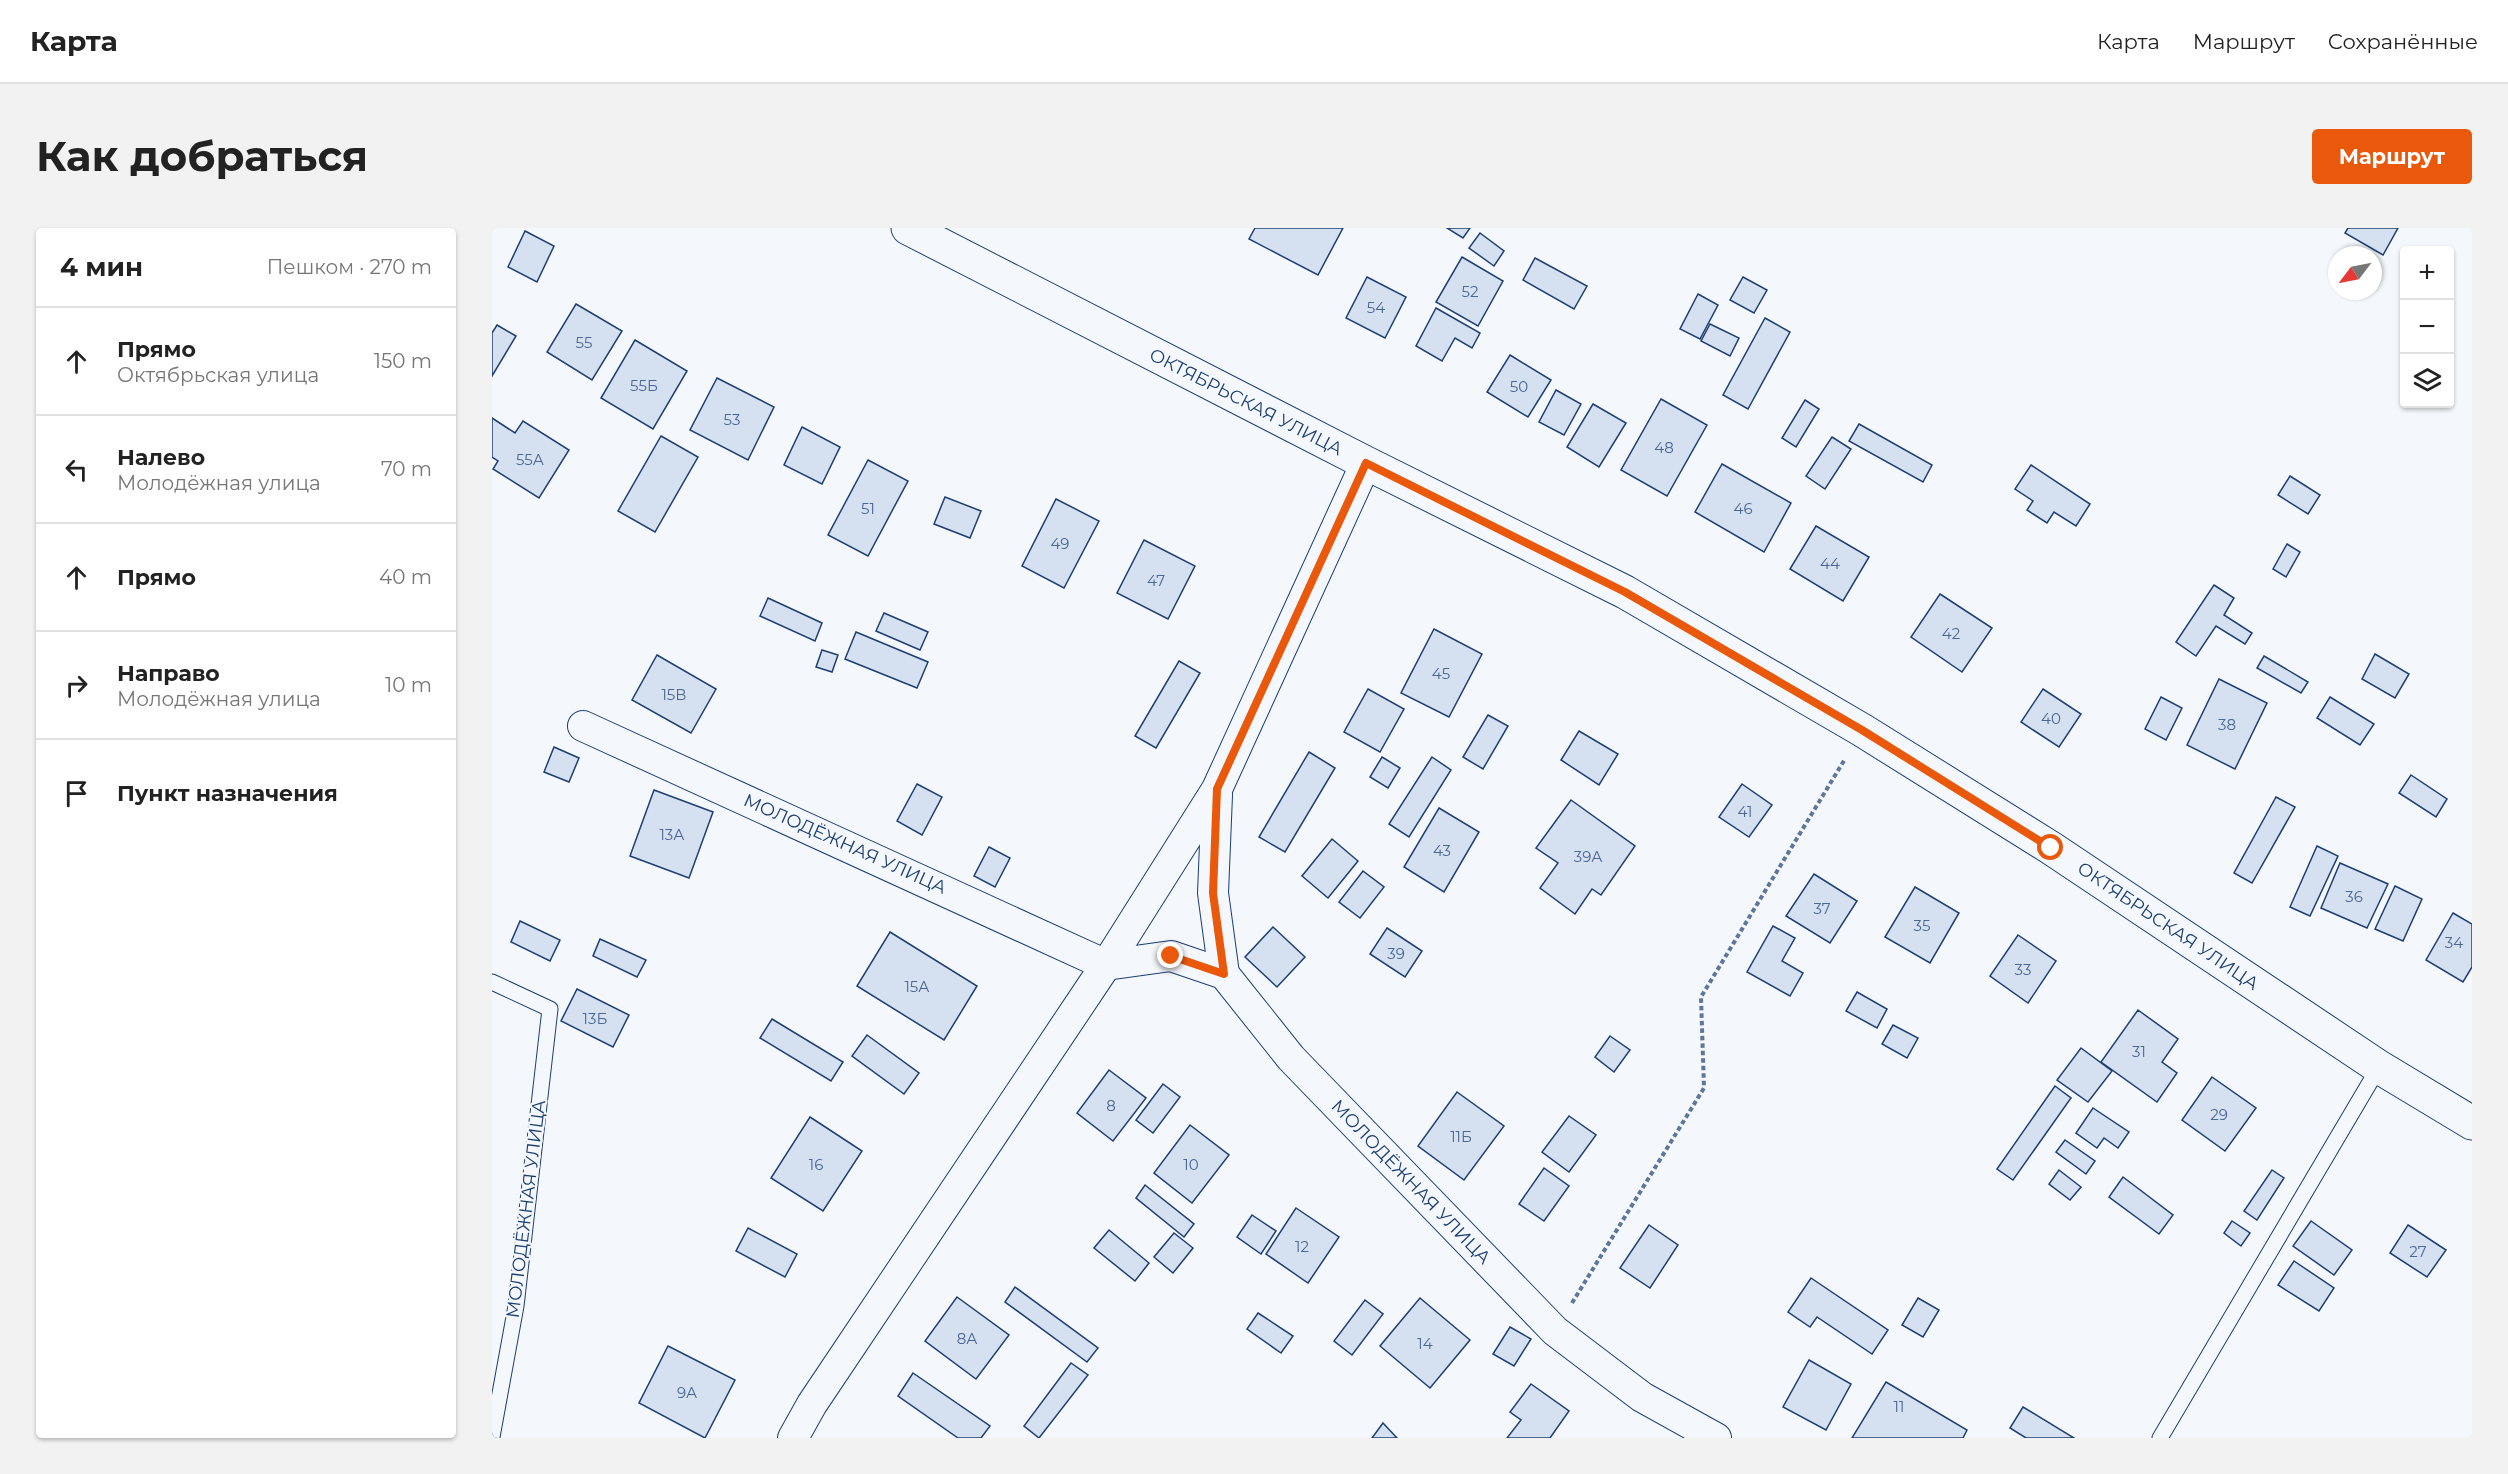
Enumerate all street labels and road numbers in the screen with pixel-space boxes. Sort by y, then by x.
street label: ОКТЯБРЬСКАЯ УЛИЦА [1146,344,1347,461]
street label: МОЛОДЁЖНАЯ УЛИЦА [740,789,950,899]
street label: ОКТЯБРЬСКАЯ УЛИЦА [2073,857,2263,995]
street label: МОЛОДЁЖНАЯ УЛИЦА [1327,1095,1496,1269]
street label: МОЛОДЁЖНАЯ УЛИЦА [502,1098,550,1319]

